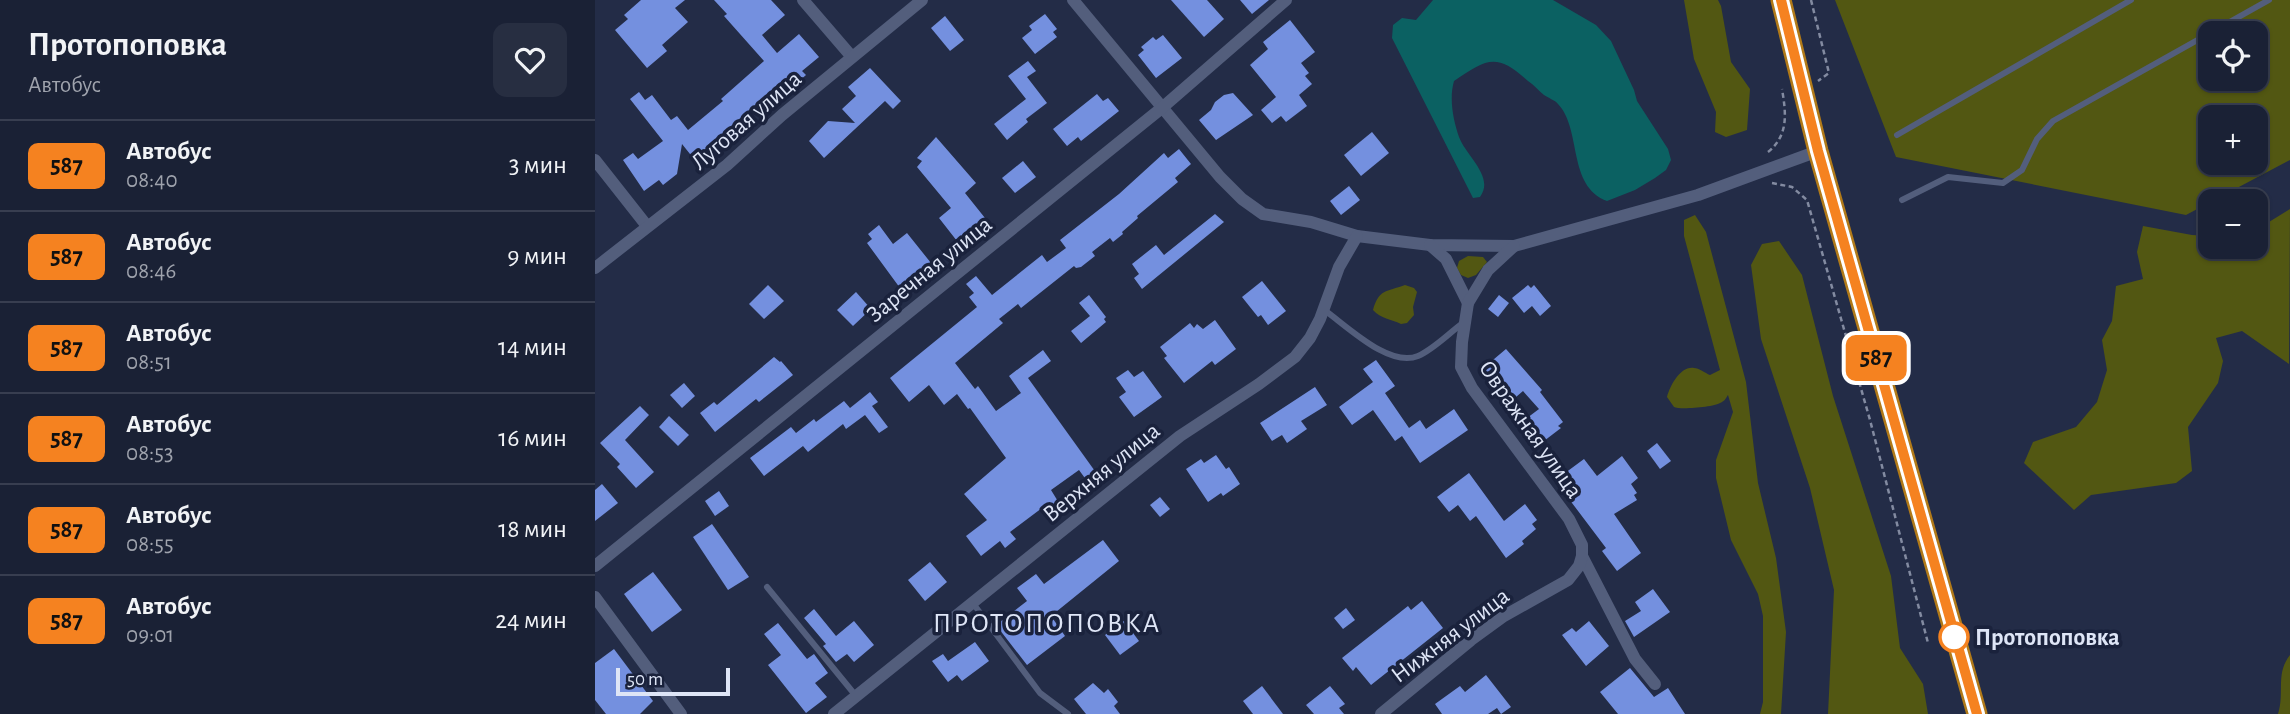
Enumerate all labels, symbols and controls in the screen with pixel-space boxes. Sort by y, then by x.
map controls [2198,21,2268,259]
button: locate [2198,21,2268,91]
button: heart [493,23,567,97]
text: Протопоповка [28,29,227,62]
street label: Луговая улица [687,67,806,175]
text: Автобус [28,74,101,97]
button: + [2198,105,2268,175]
text: Автобус [126,138,212,164]
text: 3 мин [509,152,567,178]
text: 587 [50,154,83,178]
text: 08:40 [126,169,178,192]
button: − [2198,189,2268,259]
street label: Заречная улица [863,212,997,327]
text: Автобус [126,229,212,255]
text: 9 мин [507,243,567,269]
text: 587 [50,245,83,269]
text: 08:46 [126,260,176,283]
text: Автобус [126,320,212,346]
text: 14 мин [498,334,567,360]
line badge: 587 [1836,335,1916,381]
text: 587 [50,336,83,360]
text: 587 [1860,346,1892,370]
text: 08:51 [126,351,172,374]
street label: Овражная улица [1474,356,1586,503]
text: Автобус [126,411,212,437]
street label: Верхняя улица [1039,419,1165,527]
text: 16 мин [498,425,567,451]
text: 587 [50,427,83,451]
text: 08:53 [126,442,173,465]
text: Автобус [126,502,212,528]
text: 18 мин [498,516,567,542]
text: 587 [50,518,83,542]
text: 08:55 [126,533,174,556]
street label: Нижняя улица [1387,584,1514,688]
text: Автобус [126,593,212,619]
text: 24 мин [495,607,567,633]
text: 587 [50,609,83,633]
district label: ПРОТОПОПОВКА [933,610,1161,638]
marker: Протопоповка [1939,622,1969,652]
text: 09:01 [126,624,174,647]
place label: Протопоповка [1975,626,2120,650]
scale bar [616,665,730,697]
text: 50 m [627,670,663,689]

